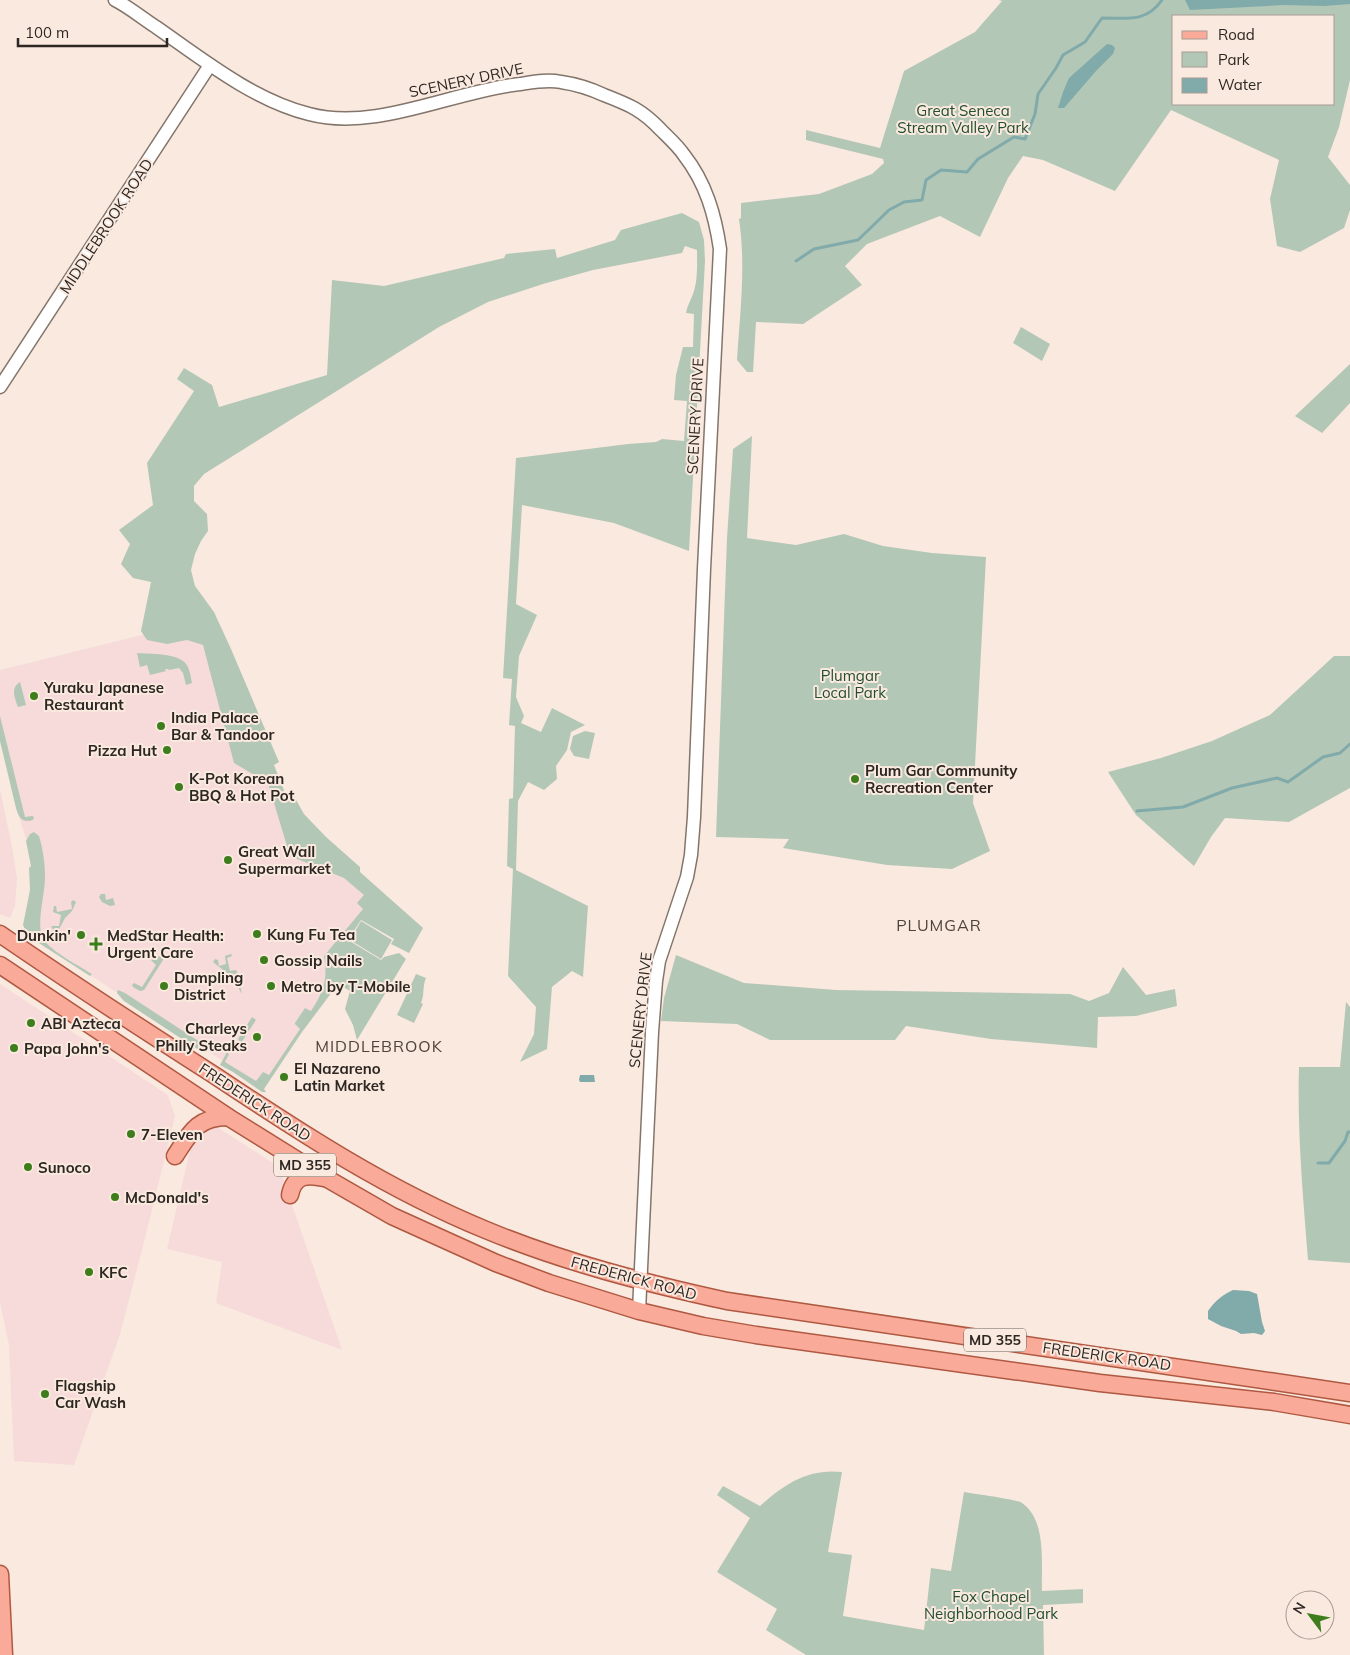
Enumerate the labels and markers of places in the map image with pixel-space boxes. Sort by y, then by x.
place label: Yuraku Japanese Restaurant [43,678,164,714]
marker: Yuraku Japanese Restaurant [28,690,40,702]
place label: India Palace Bar & Tandoor [171,708,275,744]
marker: India Palace Bar & Tandoor [155,720,167,732]
place label: Pizza Hut [88,741,157,760]
marker: Pizza Hut [161,744,173,756]
place label: Plum Gar Community Recreation Center [865,761,1018,797]
place label: K-Pot Korean BBQ & Hot Pot [189,769,295,805]
marker: Plum Gar Community Recreation Center [849,773,861,785]
marker: K-Pot Korean BBQ & Hot Pot [173,781,185,793]
place label: Great Wall Supermarket [238,842,331,878]
marker: Great Wall Supermarket [222,854,234,866]
place label: Kung Fu Tea [267,925,355,944]
place label: Dunkin' [17,926,71,945]
place label: MedStar Health: Urgent Care [107,926,224,962]
marker: Kung Fu Tea [251,928,263,940]
marker: Dunkin' [75,929,87,941]
marker: MedStar Health: Urgent Care [89,937,103,951]
place label: Gossip Nails [274,951,362,970]
marker: Gossip Nails [258,954,270,966]
place label: Dumpling District [174,968,243,1004]
place label: Metro by T-Mobile [281,977,411,996]
marker: Dumpling District [158,980,170,992]
marker: Metro by T-Mobile [265,980,277,992]
place label: ABI Azteca [41,1014,121,1033]
marker: ABI Azteca [25,1017,37,1029]
place label: Charleys Philly Steaks [156,1019,247,1055]
marker: Charleys Philly Steaks [251,1031,263,1043]
place label: Papa John's [24,1039,109,1058]
marker: Papa John's [8,1042,20,1054]
place label: El Nazareno Latin Market [294,1059,385,1095]
marker: El Nazareno Latin Market [278,1071,290,1083]
place label: 7-Eleven [141,1125,203,1144]
marker: 7-Eleven [125,1128,137,1140]
place label: Sunoco [38,1158,91,1177]
marker: Sunoco [22,1161,34,1173]
place label: McDonald's [125,1188,209,1207]
marker: McDonald's [109,1191,121,1203]
place label: KFC [99,1263,128,1282]
marker: KFC [83,1266,95,1278]
place label: Flagship Car Wash [55,1376,126,1412]
marker: Flagship Car Wash [39,1388,51,1400]

